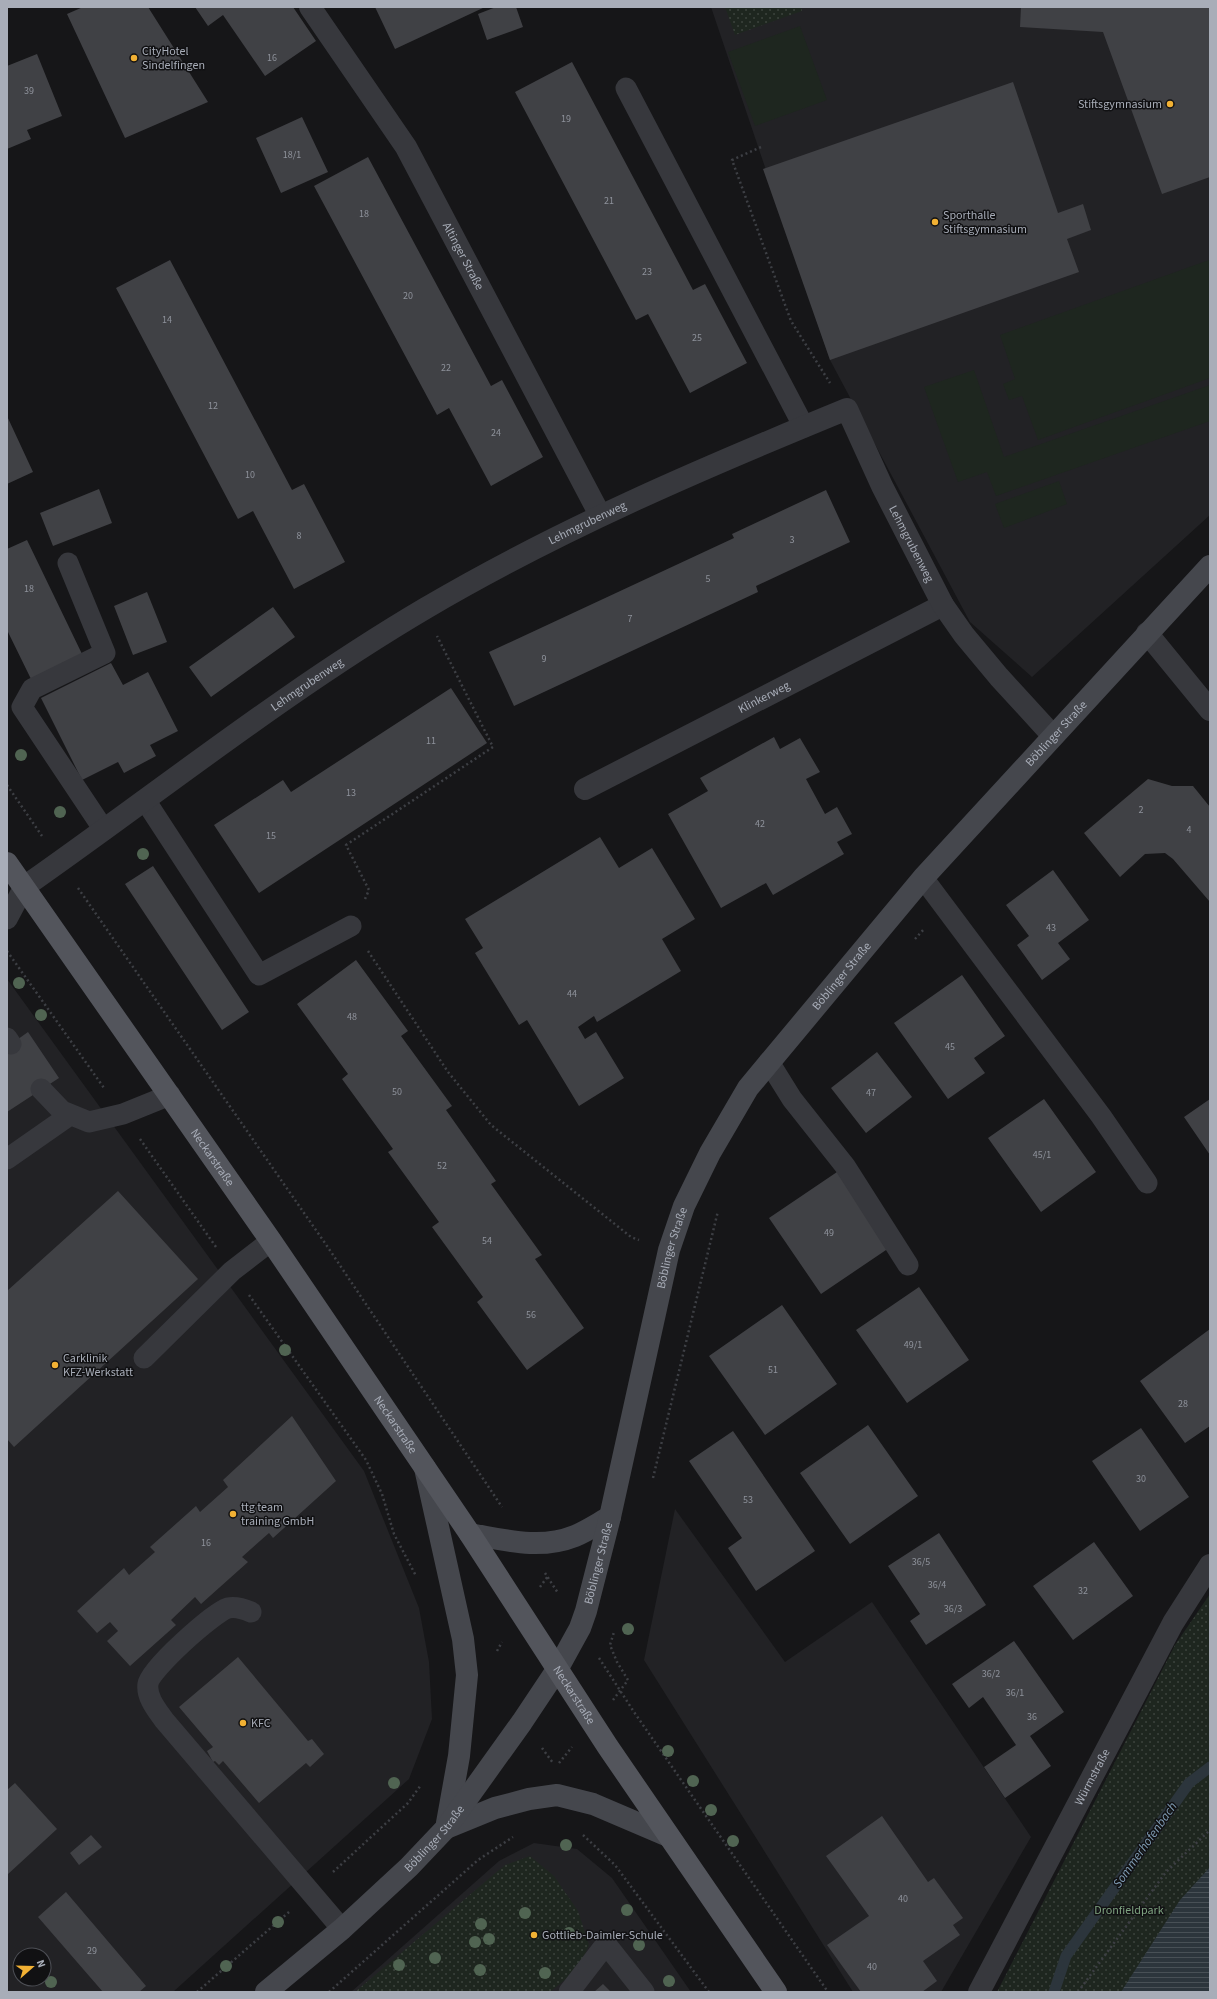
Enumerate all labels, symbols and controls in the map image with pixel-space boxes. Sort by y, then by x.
place label: CityHotel Sindelfingen [142,43,205,74]
house number: 16 [267,51,277,65]
marker: CityHotel Sindelfingen [129,53,139,63]
house number: 39 [24,84,34,98]
place label: Stiftsgymnasium [1078,96,1162,113]
marker: Stiftsgymnasium [1165,99,1175,109]
house number: 19 [561,112,571,126]
house number: 18/1 [283,148,301,162]
house number: 21 [604,194,614,208]
house number: 18 [359,207,369,221]
place label: Sporthalle Stiftsgymnasium [943,207,1027,238]
marker: Sporthalle Stiftsgymnasium [930,217,940,227]
street label: Altinger Straße [439,219,488,293]
house number: 23 [642,265,652,279]
house number: 20 [403,289,413,303]
house number: 14 [162,313,172,327]
house number: 25 [692,331,702,345]
house number: 22 [441,361,451,375]
house number: 12 [208,399,218,413]
house number: 24 [491,426,501,440]
house number: 10 [245,468,255,482]
street label: Lehmgrubenweg [545,497,629,549]
street label: Lehmgrubenweg [885,502,938,585]
house number: 8 [297,529,302,543]
house number: 3 [790,533,795,547]
house number: 5 [706,572,711,586]
house number: 18 [24,582,34,596]
house number: 7 [628,612,633,626]
house number: 9 [542,652,547,666]
street label: Lehmgrubenweg [267,653,347,715]
street label: Klinkerweg [735,677,793,718]
street label: Böblinger Straße [1021,697,1091,770]
house number: 11 [426,734,436,748]
house number: 13 [346,786,356,800]
house number: 2 [1139,803,1144,817]
house number: 42 [755,817,765,831]
house number: 4 [1187,823,1192,837]
house number: 15 [266,829,276,843]
house number: 43 [1046,921,1056,935]
street label: Böblinger Straße [808,938,875,1014]
house number: 44 [567,987,577,1001]
house number: 48 [347,1010,357,1024]
house number: 45 [945,1040,955,1054]
house number: 50 [392,1085,402,1099]
house number: 47 [866,1086,876,1100]
street label: Neckarstraße [186,1125,239,1190]
house number: 45/1 [1033,1148,1051,1162]
house number: 52 [437,1159,447,1173]
street label: Böblinger Straße [652,1205,692,1290]
house number: 49 [824,1226,834,1240]
house number: 54 [482,1234,492,1248]
house number: 56 [526,1308,536,1322]
house number: 49/1 [904,1338,922,1352]
place label: Carklinik KFZ-Werkstatt [63,1350,133,1381]
marker: Carklinik KFZ-Werkstatt [50,1360,60,1370]
house number: 51 [768,1363,778,1377]
street label: Neckarstraße [370,1392,422,1457]
house number: 28 [1178,1397,1188,1411]
house number: 30 [1136,1472,1146,1486]
house number: 53 [743,1493,753,1507]
place label: ttg team training GmbH [241,1499,314,1530]
marker: ttg team training GmbH [228,1509,238,1519]
street label: Böblinger Straße [580,1520,617,1606]
house number: 16 [201,1536,211,1550]
house number: 36/5 [912,1555,930,1569]
house number: 36/4 [928,1578,946,1592]
house number: 32 [1078,1584,1088,1598]
house number: 36/3 [944,1602,962,1616]
street label: Neckarstraße [549,1662,600,1728]
house number: 36/2 [982,1667,1000,1681]
house number: 36/1 [1006,1686,1024,1700]
house number: 36 [1027,1710,1037,1724]
place label: KFC [251,1715,271,1732]
marker: KFC [238,1718,248,1728]
street label: Würmstraße [1070,1746,1114,1808]
water label: Sommerhofenbach [1109,1798,1182,1892]
street label: Böblinger Straße [400,1802,468,1876]
house number: 40 [898,1892,908,1906]
park label: Dronfieldpark [1094,1902,1164,1919]
place label: Gottlieb-Daimler-Schule [542,1927,663,1944]
marker: Gottlieb-Daimler-Schule [529,1930,539,1940]
house number: 29 [87,1944,97,1958]
north arrow [12,1947,52,1987]
text: N [33,1958,49,1970]
house number: 40 [867,1960,877,1974]

